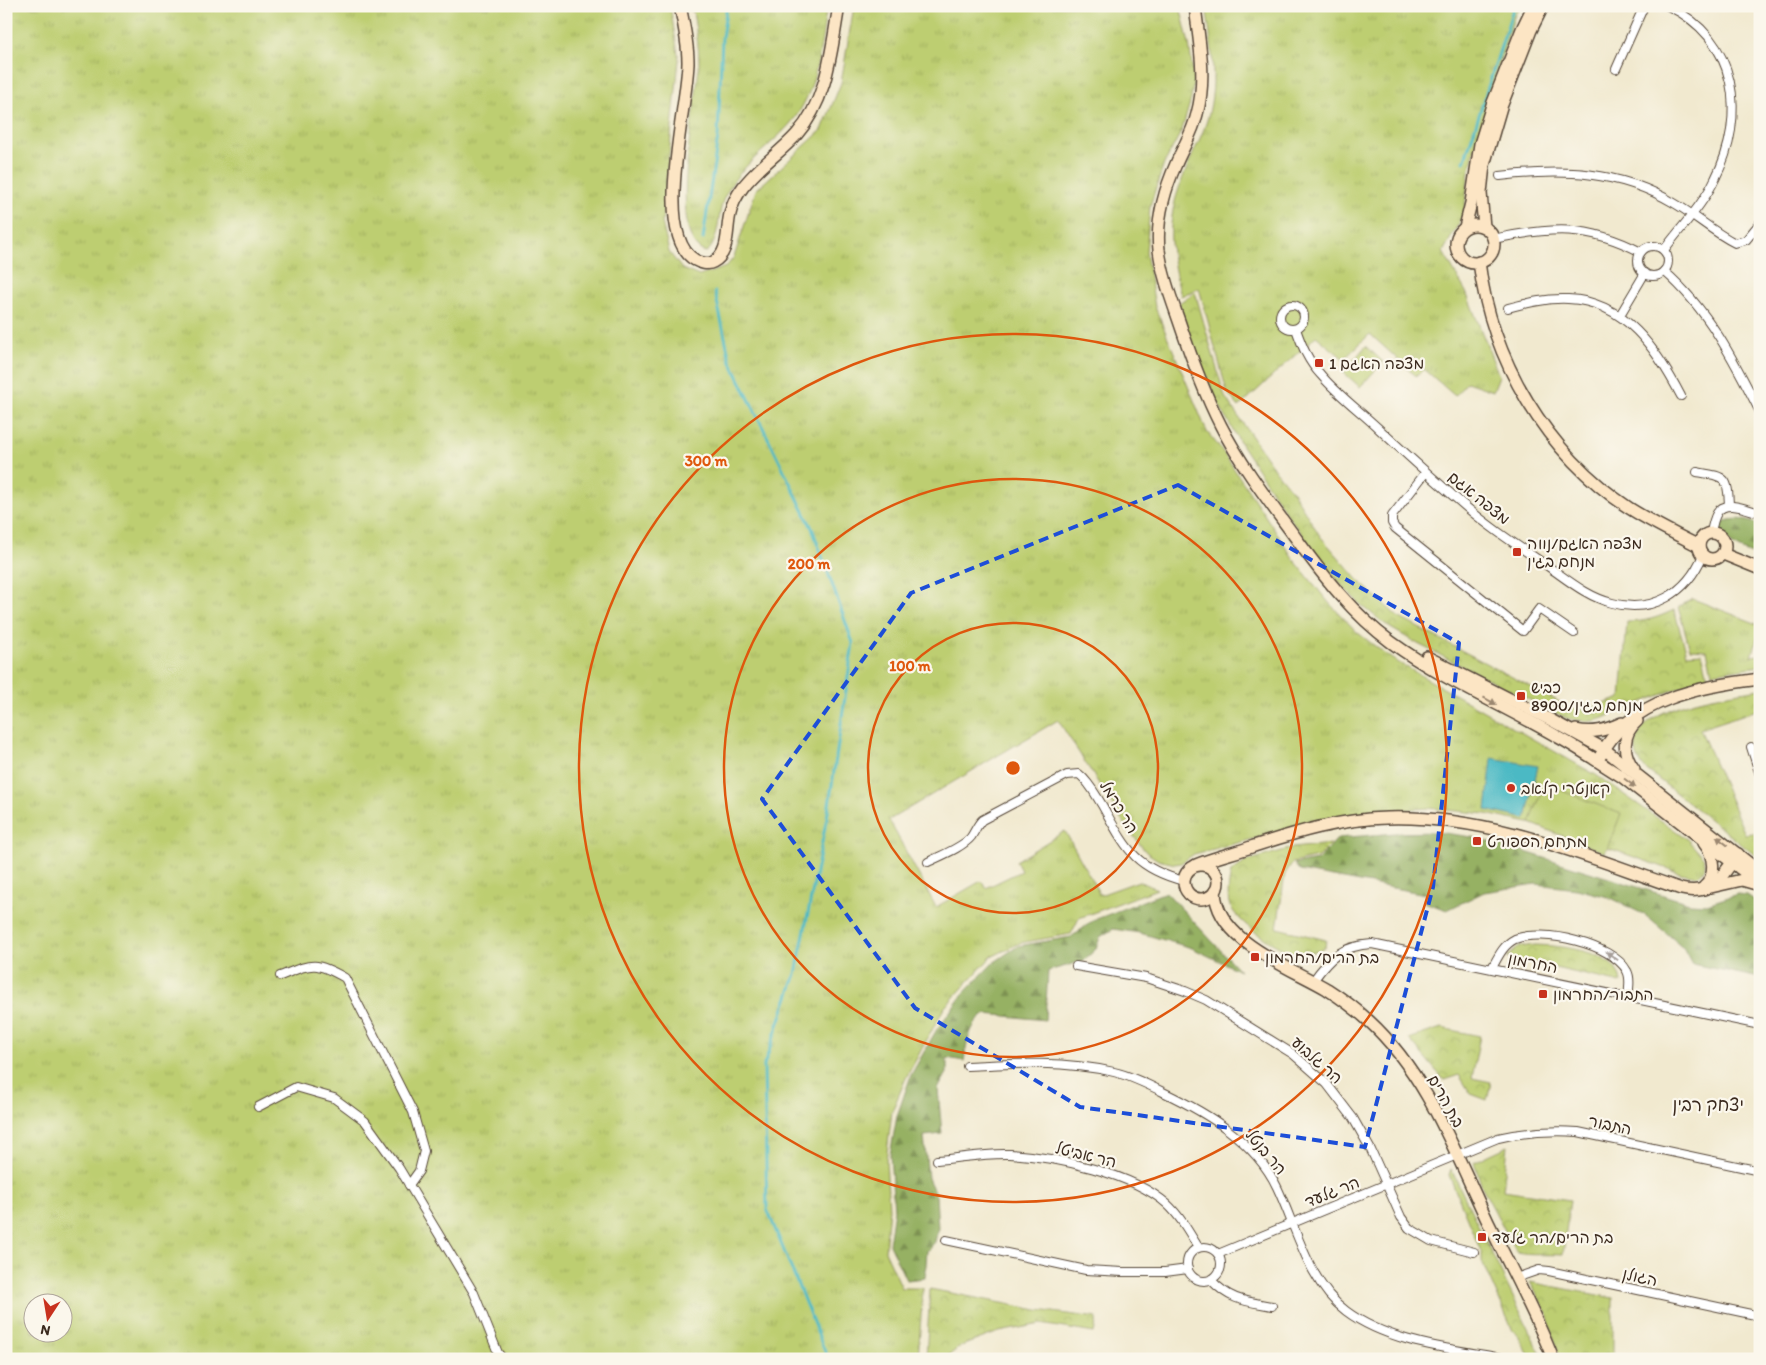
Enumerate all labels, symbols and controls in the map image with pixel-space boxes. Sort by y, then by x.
place label: מצפה האגם 1 [1329,354,1424,373]
marker: מצפה האגם 1 [1313,357,1325,369]
text: 300 m [685,452,728,470]
street label: מצפה אגם [1444,467,1514,529]
place label: מצפה האגם/נווה מנחם בגין [1527,534,1642,571]
marker: מצפה האגם/נווה מנחם בגין [1511,546,1523,558]
text: 200 m [788,555,831,573]
text: 100 m [889,657,931,675]
place label: כביש 8900/מנחם בגין [1531,678,1643,715]
marker: כביש 8900/מנחם בגין [1515,690,1527,702]
one-way arrow [1483,696,1497,705]
centre of rings [1004,759,1022,777]
street label: הר כרמל [1096,777,1142,837]
one-way arrow [1623,778,1636,789]
place label: קאנטרי קלאב [1521,779,1610,799]
marker: קאנטרי קלאב [1505,782,1517,794]
place label: מתחם הספורט [1487,832,1587,851]
marker: מתחם הספורט [1471,835,1483,847]
one-way arrow [1715,836,1728,847]
place label: בת הרים/החרמון [1265,948,1379,968]
street label: החרמון [1506,949,1559,978]
marker: בת הרים/החרמון [1249,951,1261,963]
one-way arrow [1605,951,1619,961]
place label: התבור/החרמון [1553,985,1654,1005]
marker: התבור/החרמון [1537,988,1549,1000]
street label: הר גלבוע [1288,1032,1346,1088]
street label: בת הרים [1424,1071,1468,1131]
district label: יצחק רבין [1672,1094,1744,1116]
street label: התבור [1587,1111,1633,1139]
street label: הר בנטל [1242,1125,1290,1179]
street label: הר אביטל [1054,1138,1118,1172]
street label: הר גלעד [1302,1172,1362,1212]
place label: בת הרים/הר גלעד [1492,1228,1613,1247]
marker: בת הרים/הר גלעד [1476,1231,1488,1243]
street label: הגולן [1621,1264,1659,1290]
north arrow [22,1292,72,1342]
text: N [39,1321,52,1340]

